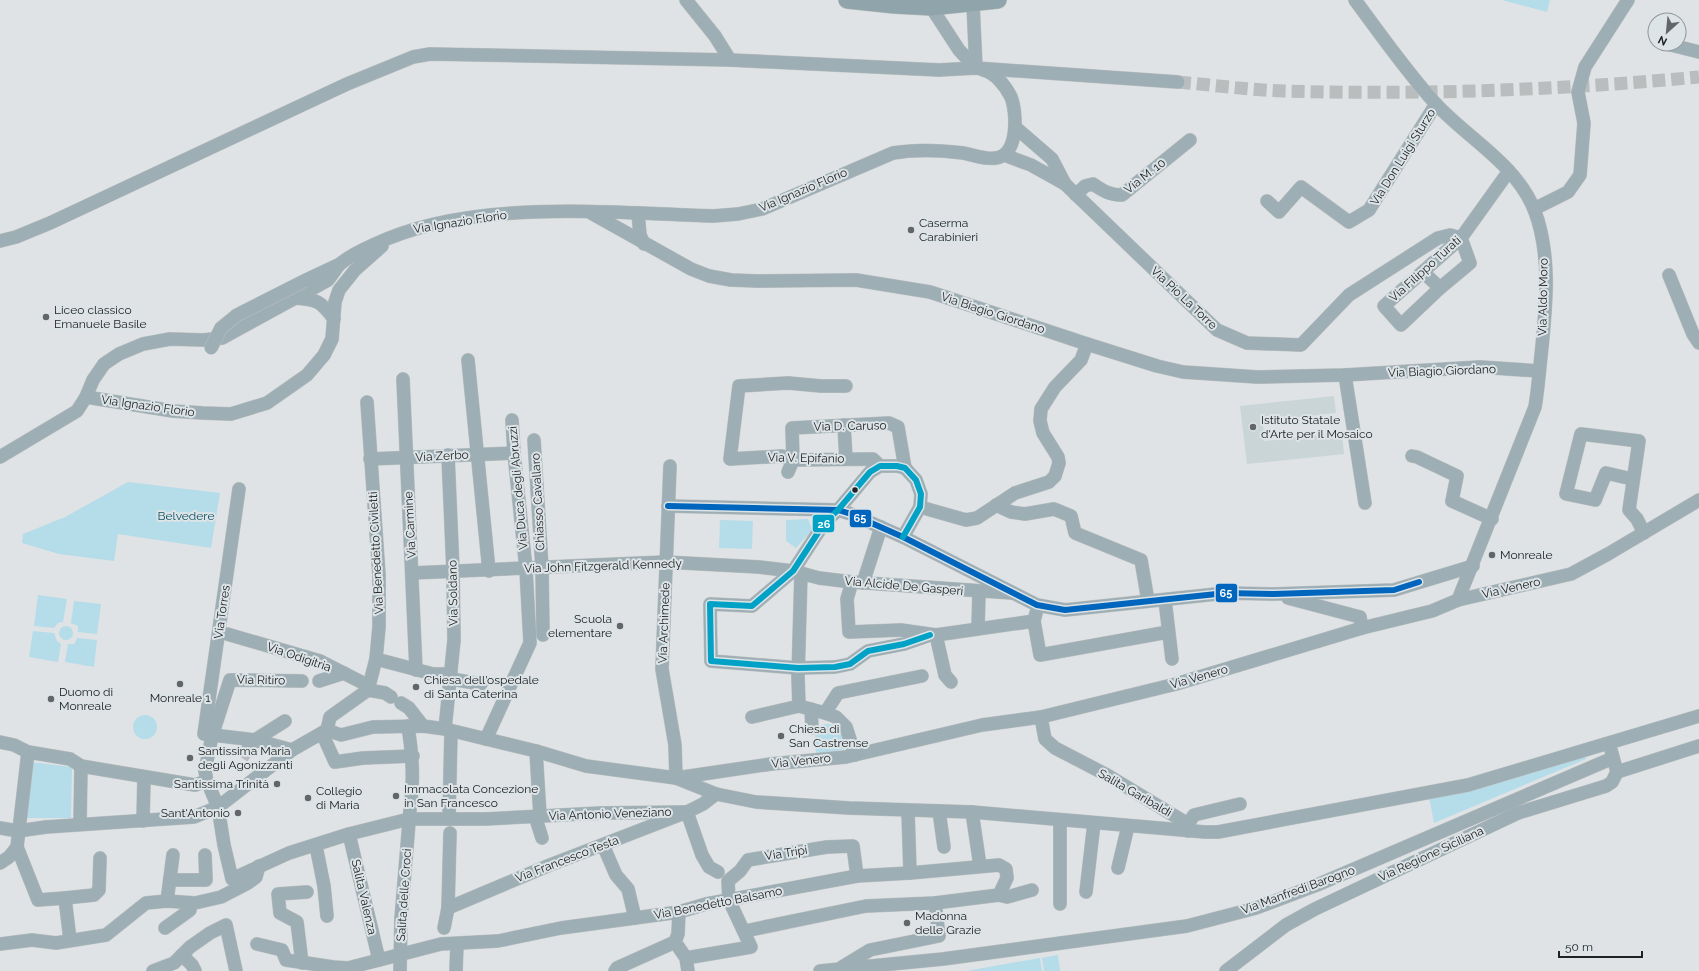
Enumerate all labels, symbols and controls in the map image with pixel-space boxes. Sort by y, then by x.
north arrow [1647,12,1687,52]
text: N [1656,33,1669,48]
street label: Via Don Luigi Sturzo [1368,106,1438,208]
street label: Via M. 10 [1122,155,1168,197]
street label: Via Ignazio Florio [757,165,849,215]
street label: Via Ignazio Florio [412,208,508,236]
place label: Caserma Carabinieri [919,216,978,244]
marker: Caserma Carabinieri [906,225,916,235]
street label: Via Filippo Turati [1386,233,1464,305]
street label: Via Aldo Moro [1535,258,1551,336]
street label: Via Pio La Torre [1148,264,1220,332]
street label: Via Biagio Giordano [939,290,1047,336]
place label: Liceo classico Emanuele Basile [54,303,147,331]
marker: Liceo classico Emanuele Basile [41,312,51,322]
street label: Via Biagio Giordano [1388,362,1496,380]
street label: Via Ignazio Florio [100,393,196,419]
place label: Istituto Statale d'Arte per il Mosaico [1261,413,1373,441]
street label: Via D. Caruso [813,418,887,434]
marker: Istituto Statale d'Arte per il Mosaico [1248,422,1258,432]
street label: Via Duca degli Abruzzi [506,426,530,550]
street label: Via Zerbo [415,448,469,464]
street label: Via V. Epifanio [767,450,845,466]
street label: Chiasso Cavallaro [528,453,548,551]
unlabelled marker [850,485,860,495]
street label: Via Benedetto Civiletti [366,491,386,615]
street label: Via Carmine [401,491,419,559]
park label: Belvedere [158,509,214,523]
line badge: 65 [849,509,872,528]
text: 65 [854,512,866,525]
line badge: 26 [812,514,835,533]
text: 26 [818,518,831,531]
place label: Monreale [1500,548,1552,562]
marker: Monreale [1487,550,1497,560]
street label: Via John Fitzgerald Kennedy [524,556,683,576]
street label: Via Soldano [445,560,461,626]
street label: Via Alcide De Gasperi [844,574,964,598]
street label: Via Venero [1480,574,1542,602]
street label: Via Archimede [656,582,672,664]
line badge: 65 [1215,583,1238,603]
street label: Via Torres [211,584,233,640]
text: 65 [1220,587,1232,600]
place label: Scuola elementare [548,612,612,640]
marker: Scuola elementare [615,621,625,631]
street label: Via Odigitria [265,639,333,675]
street label: Via Venero [1168,662,1230,692]
street label: Via Ritiro [237,673,285,687]
place label: Chiesa dell'ospedale di Santa Caterina [424,673,539,701]
marker: Monreale 1 [175,679,185,689]
marker: Chiesa dell'ospedale di Santa Caterina [411,682,421,692]
place label: Duomo di Monreale [59,685,113,713]
place label: Monreale 1 [150,691,210,705]
marker: Duomo di Monreale [46,694,56,704]
place label: Chiesa di San Castrense [789,722,868,750]
marker: Chiesa di San Castrense [776,731,786,741]
place label: Santissima Maria degli Agonizzanti [198,744,293,772]
street label: Via Venero [771,751,831,771]
marker: Santissima Maria degli Agonizzanti [185,753,195,763]
street label: Salita Garibaldi [1096,766,1174,820]
place label: Santissima Trinità [174,777,269,791]
marker: Santissima Trinità [272,779,282,789]
place label: Immacolata Concezione in San Francesco [404,782,538,810]
place label: Collegio di Maria [316,784,362,812]
marker: Immacolata Concezione in San Francesco [391,791,401,801]
marker: Collegio di Maria [303,793,313,803]
street label: Via Antonio Veneziano [548,805,672,823]
place label: Sant'Antonio [161,806,230,820]
marker: Sant'Antonio [233,808,243,818]
street label: Via Regione Siciliana [1376,823,1486,885]
street label: Via Francesco Testa [513,833,621,885]
street label: Via Tripi [764,843,808,863]
street label: Salita delle Croci [394,848,414,942]
street label: Salita Valenza [349,858,379,936]
street label: Via Manfredi Barogno [1239,863,1357,917]
street label: Via Benedetto Balsamo [653,884,783,922]
place label: Madonna delle Grazie [915,909,981,937]
marker: Madonna delle Grazie [902,918,912,928]
scale bar [1559,933,1642,959]
text: 50 m [1565,940,1593,954]

